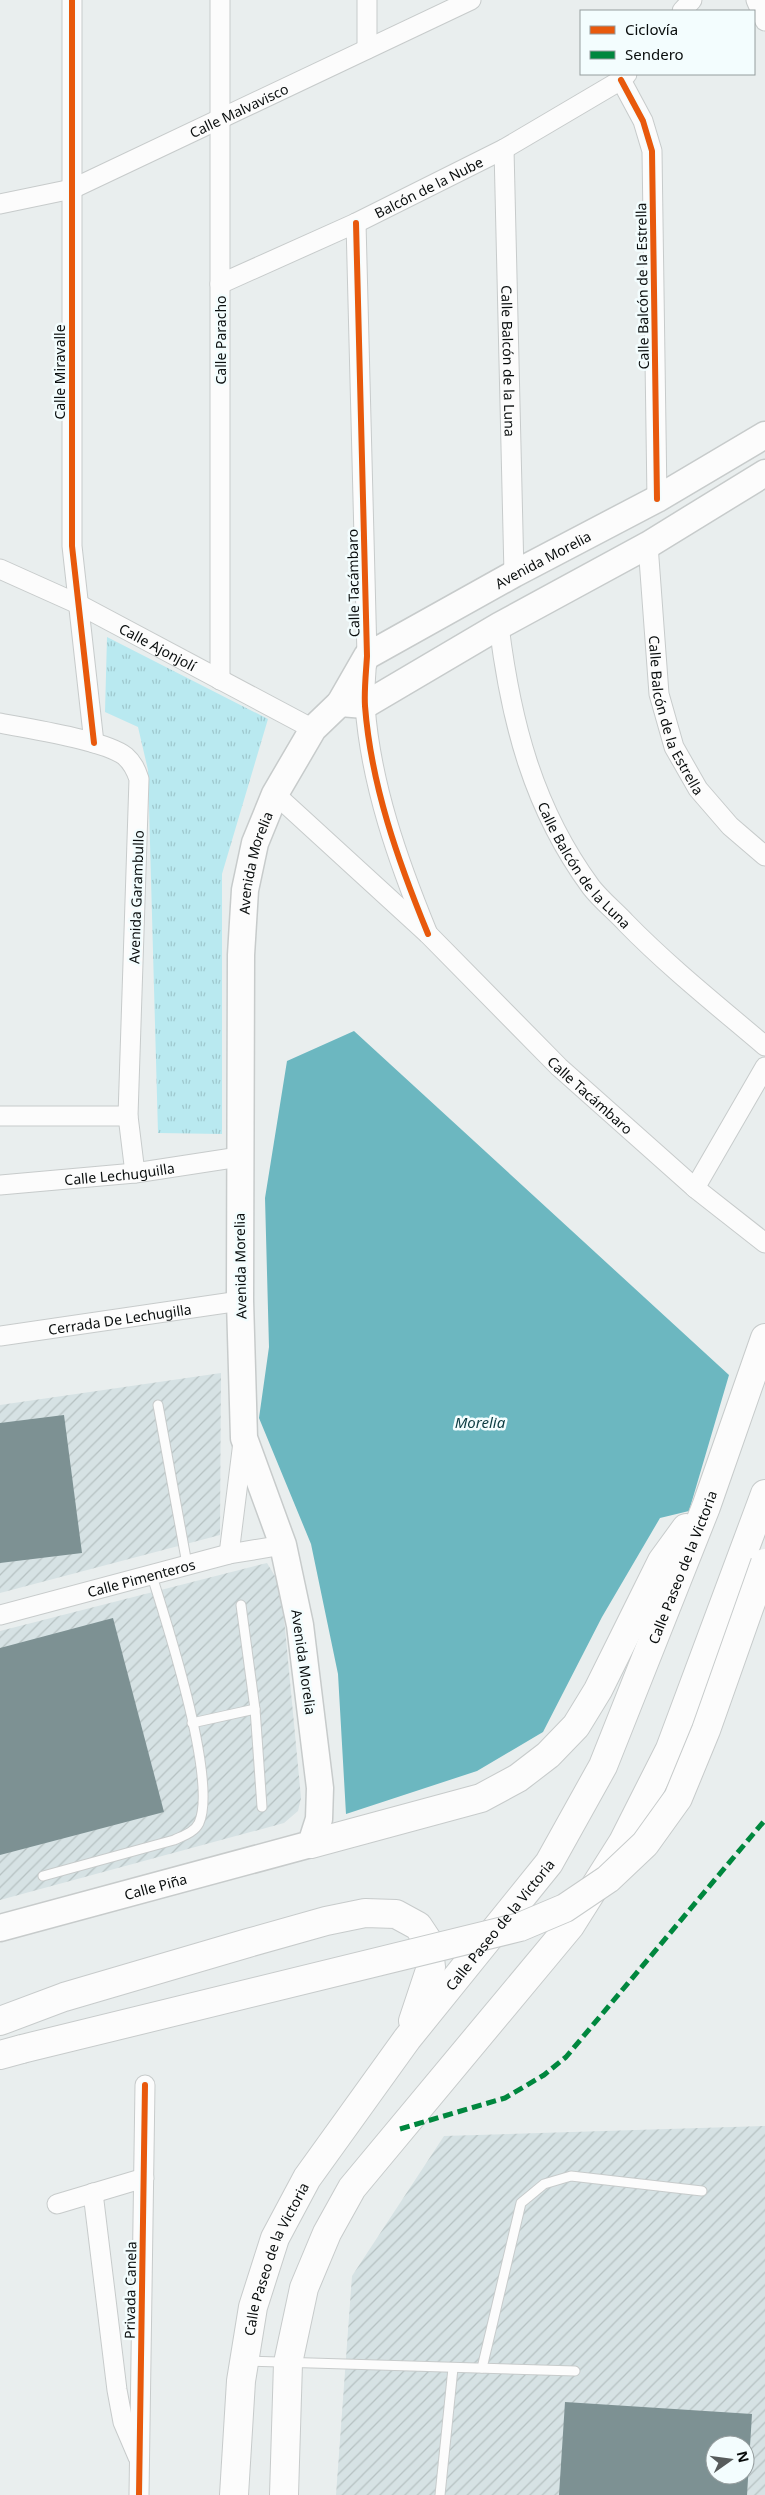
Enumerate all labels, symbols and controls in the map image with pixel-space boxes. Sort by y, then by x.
legend [580,10,755,75]
text: Ciclovía [625,19,678,39]
text: Sendero [625,44,684,64]
street label: Calle Malvavisco [186,78,291,142]
street label: Balcón de la Nube [371,152,486,222]
street label: Calle Balcón de la Estrella [631,202,653,370]
street label: Calle Balcón de la Luna [498,285,520,437]
street label: Calle Paracho [211,296,230,384]
street label: Calle Miravalle [50,324,69,420]
street label: Avenida Morelia [491,526,594,592]
street label: Calle Tacámbaro [343,529,363,637]
street label: Calle Ajonjolí [116,618,200,675]
street label: Calle Balcón de la Estrella [645,635,708,799]
street label: Calle Balcón de la Luna [534,798,635,932]
street label: Avenida Morelia [234,808,276,915]
street label: Avenida Garambullo [124,830,148,964]
street label: Calle Tacámbaro [544,1052,637,1138]
street label: Calle Lechuguilla [63,1158,176,1189]
street label: Avenida Morelia [230,1213,250,1319]
street label: Cerrada De Lechugilla [47,1299,193,1338]
water label: Morelia [455,1412,506,1432]
street label: Calle Paseo de la Victoria [643,1488,721,1647]
street label: Calle Pimenteros [85,1554,197,1601]
street label: Avenida Morelia [287,1608,321,1716]
street label: Calle Paseo de la Victoria [441,1855,558,1994]
street label: Calle Piña [122,1868,189,1904]
street label: Calle Paseo de la Victoria [239,2179,313,2337]
street label: Privada Canela [120,2241,140,2339]
north arrow [705,2435,755,2485]
text: N [733,2449,754,2465]

